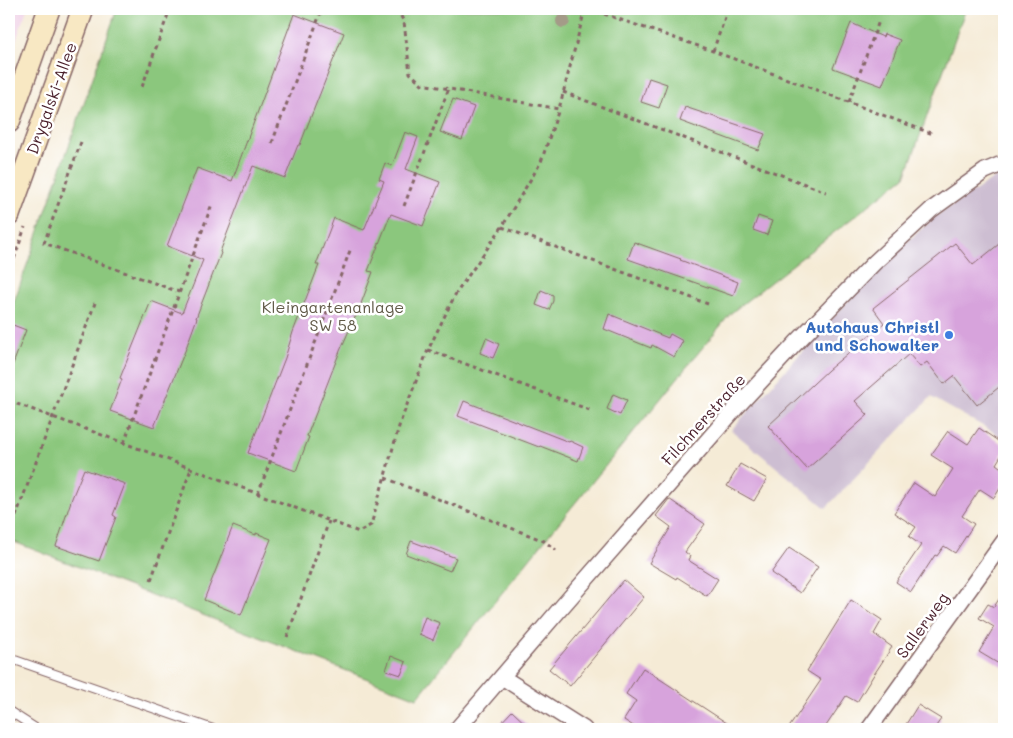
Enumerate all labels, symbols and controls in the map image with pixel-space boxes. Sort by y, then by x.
street label: Drygalski-Allee [21,39,81,157]
park label: Kleingartenanlage SW 58 [262,296,404,335]
place label: Autohaus Christl und Schowalter [805,316,939,355]
marker: Autohaus Christl und Schowalter [943,329,955,341]
street label: Filchnerstraße [656,369,750,469]
street label: Sallerweg [891,588,953,662]

